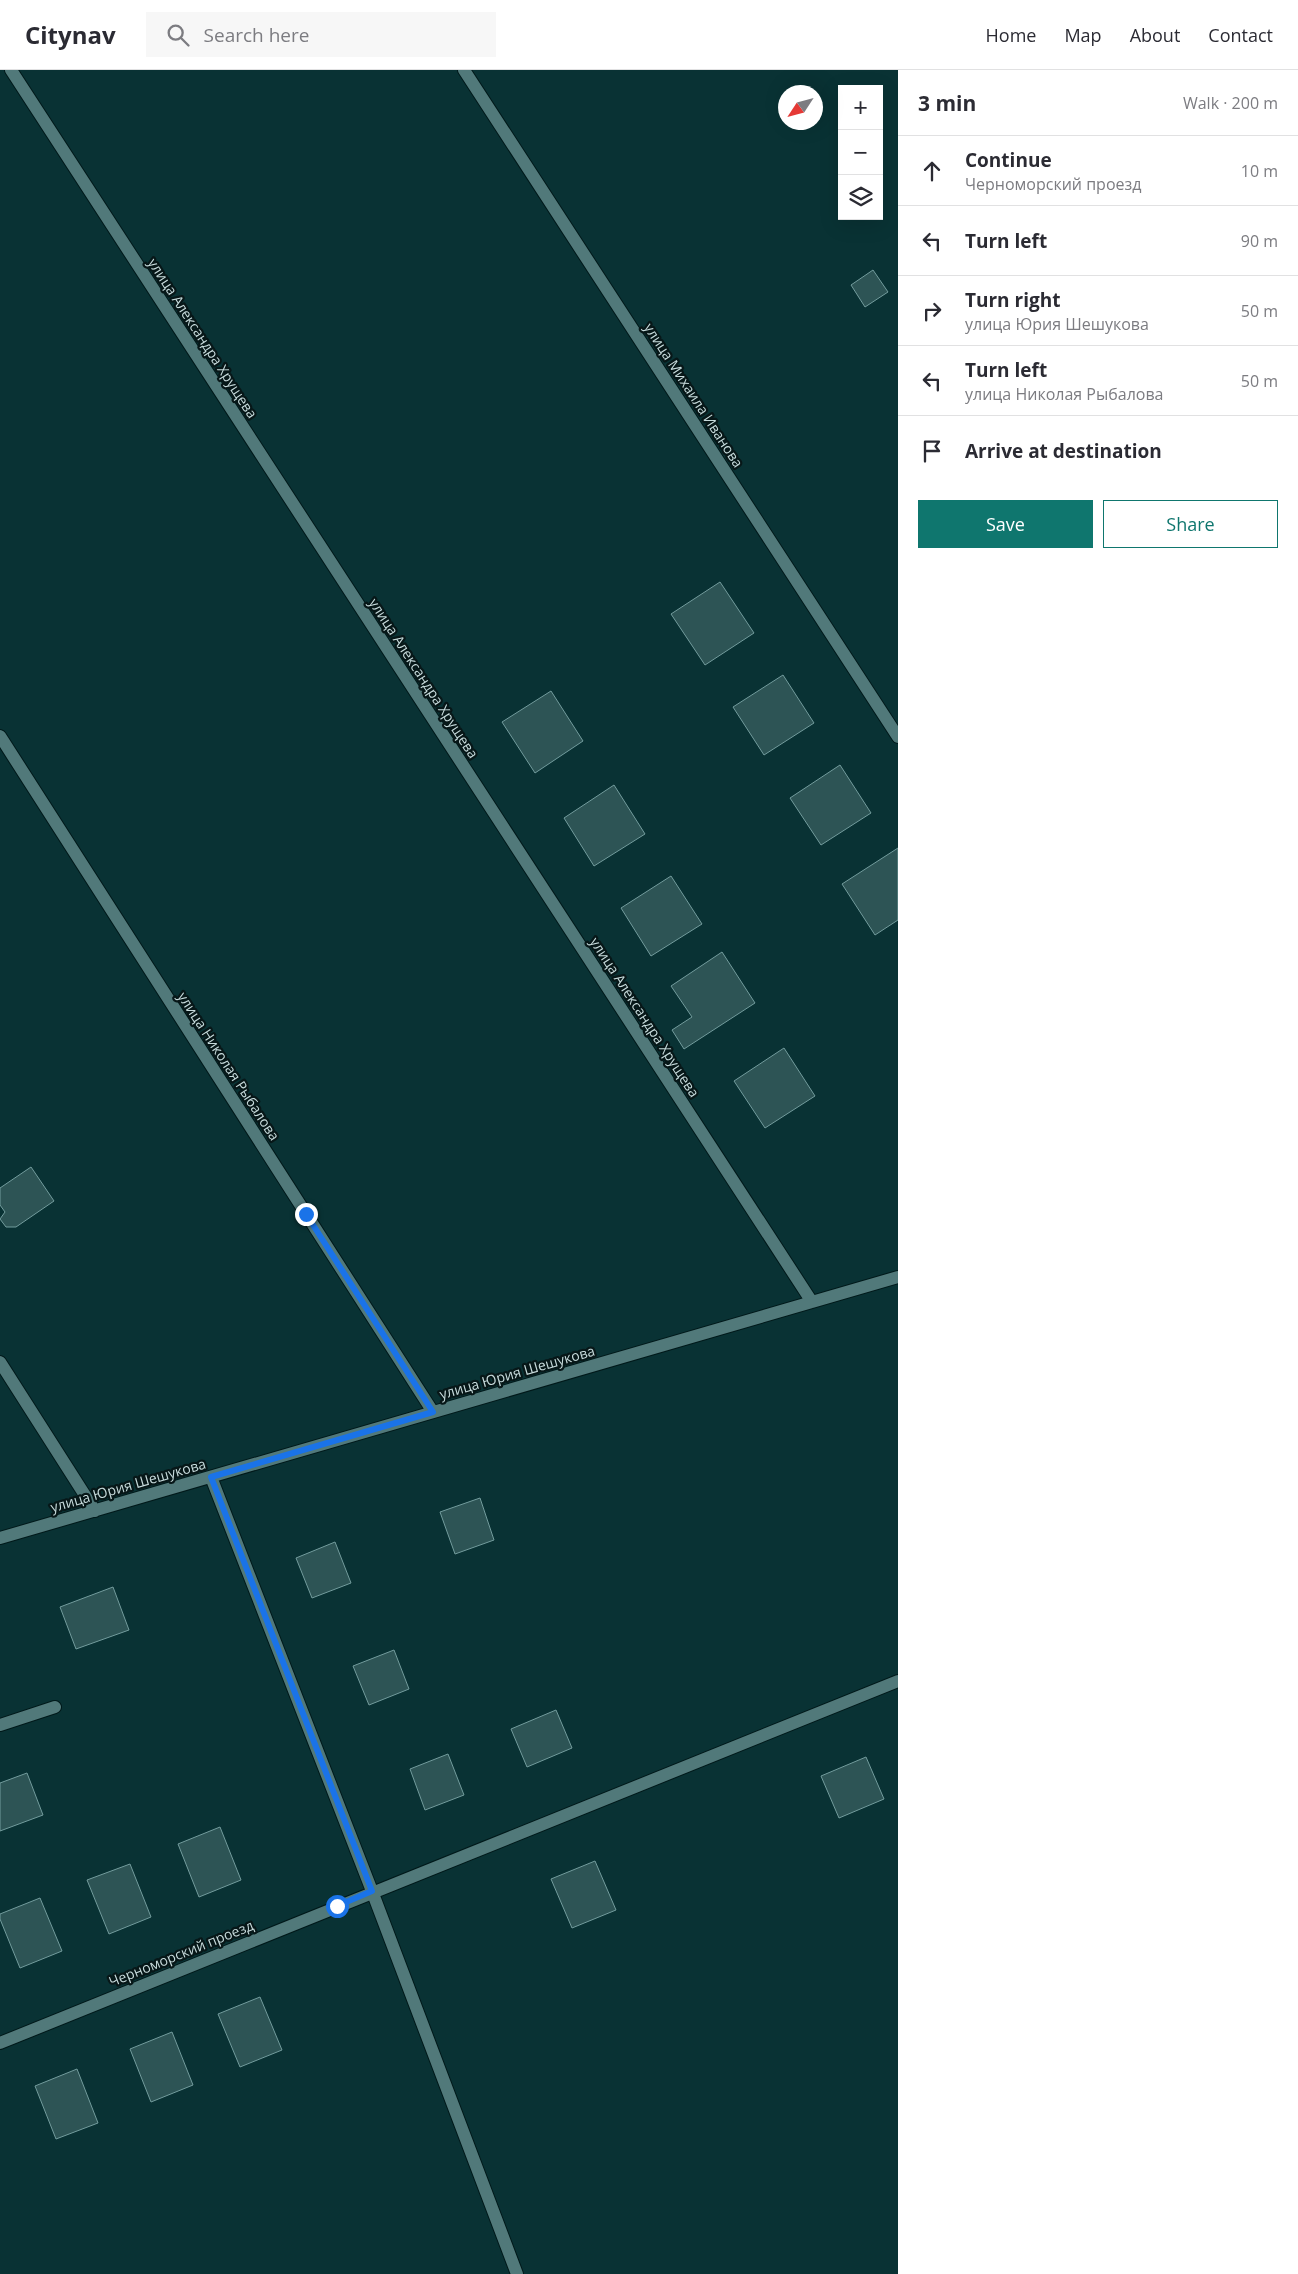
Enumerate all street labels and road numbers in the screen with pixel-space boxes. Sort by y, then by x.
street label: улица Александра Хрущева [144,254,262,422]
street label: улица Михаила Иванова [640,319,748,471]
street label: улица Александра Хрущева [365,594,483,762]
street label: улица Александра Хрущева [586,933,704,1101]
street label: улица Николая Рыбалова [174,988,284,1144]
street label: улица Юрия Шешукова [437,1341,597,1403]
street label: улица Юрия Шешукова [48,1454,208,1516]
street label: Черноморский проезд [106,1915,256,1991]

